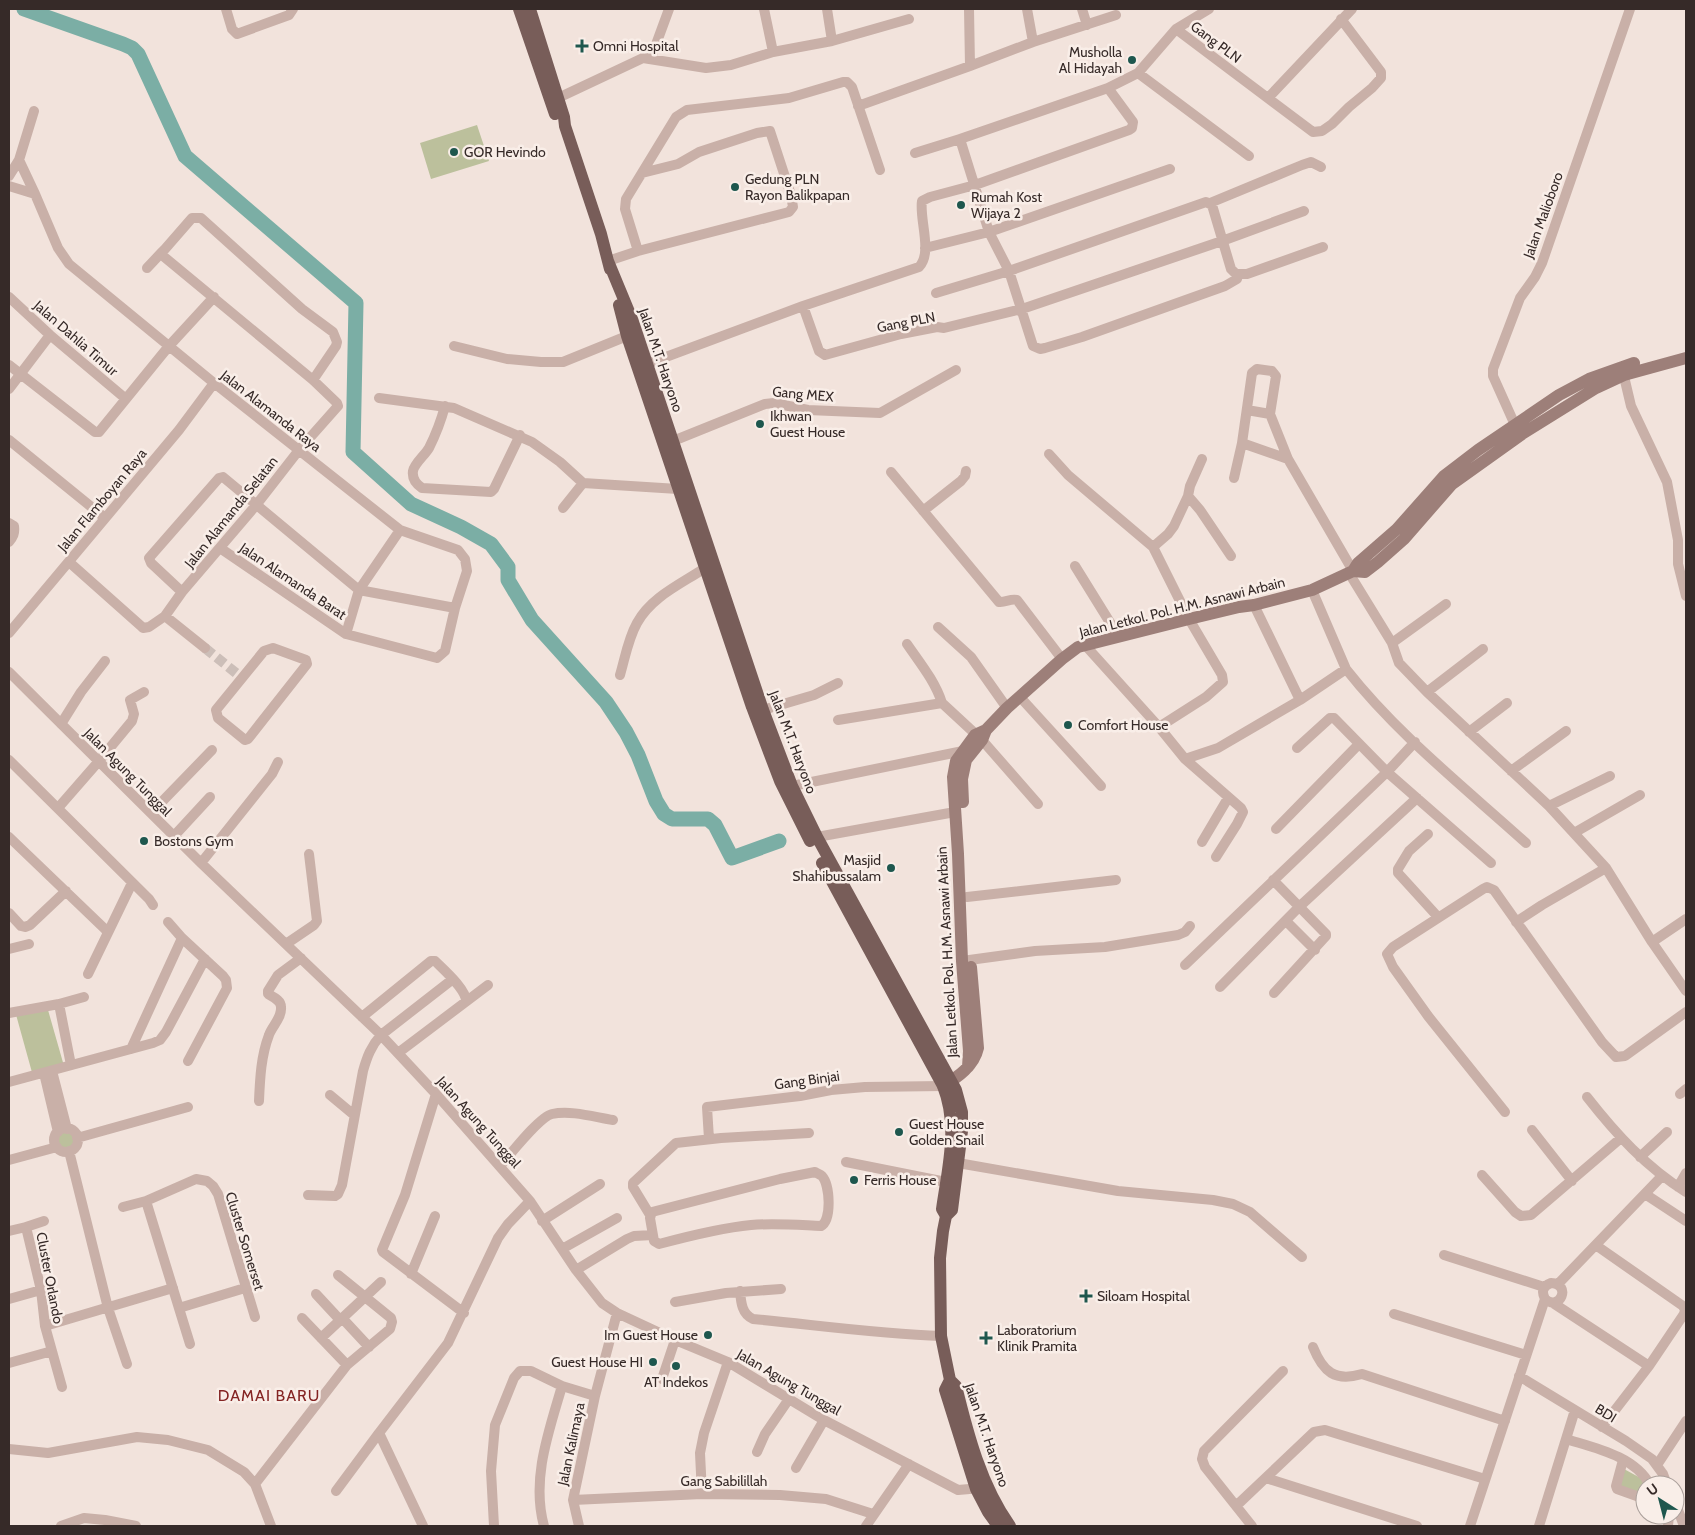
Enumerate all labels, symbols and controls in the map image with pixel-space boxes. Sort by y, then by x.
street label: Gang PLN [1187,17,1245,67]
place label: Omni Hospital [593,37,679,55]
marker: Omni Hospital [575,39,589,53]
place label: Musholla Al Hidayah [1059,43,1122,77]
marker: Musholla Al Hidayah [1126,54,1138,66]
place label: GOR Hevindo [464,143,546,161]
marker: GOR Hevindo [448,146,460,158]
street label: Jalan Malioboro [1519,169,1567,262]
place label: Gedung PLN Rayon Balikpapan [745,170,850,204]
marker: Gedung PLN Rayon Balikpapan [729,181,741,193]
place label: Rumah Kost Wijaya 2 [971,188,1042,222]
marker: Rumah Kost Wijaya 2 [955,199,967,211]
street label: Jalan Dahlia Timur [29,296,122,380]
street label: Jalan M.T. Haryono [634,305,687,415]
street label: Gang PLN [875,308,937,336]
street label: Jalan Alamanda Raya [216,366,325,456]
street label: Gang MEX [772,382,835,406]
place label: Ikhwan Guest House [770,407,845,441]
marker: Ikhwan Guest House [754,418,766,430]
street label: Jalan Flamboyan Raya [53,444,151,556]
street label: Jalan Alamanda Selatan [180,452,282,572]
street label: Jalan Alamanda Barat [235,538,350,624]
street label: Jalan Letkol. Pol. H.M. Asnawi Arbain [1076,573,1287,642]
street label: Jalan M.T. Haryono [765,687,821,796]
place label: Comfort House [1078,716,1169,734]
marker: Comfort House [1062,719,1074,731]
street label: Jalan Agung Tunggal [79,723,176,820]
place label: Bostons Gym [154,832,234,850]
marker: Bostons Gym [138,835,150,847]
street label: Jalan Letkol. Pol. H.M. Asnawi Arbain [932,846,962,1059]
place label: Masjid Shahibussalam [792,851,881,885]
marker: Masjid Shahibussalam [885,862,897,874]
street label: Gang Binjai [773,1067,841,1093]
street label: Jalan Agung Tunggal [432,1072,525,1172]
place label: Guest House Golden Snail [909,1115,985,1149]
marker: Guest House Golden Snail [893,1126,905,1138]
place label: Ferris House [864,1171,936,1189]
marker: Ferris House [848,1174,860,1186]
street label: Cluster Somerset [221,1190,269,1293]
street label: Cluster Orlando [32,1231,68,1326]
place label: Siloam Hospital [1097,1287,1191,1305]
marker: Siloam Hospital [1079,1289,1093,1303]
place label: Laboratorium Klinik Pramita [997,1321,1077,1355]
place label: Im Guest House [604,1326,698,1344]
marker: Im Guest House [702,1329,714,1341]
marker: Laboratorium Klinik Pramita [979,1331,993,1345]
street label: Jalan Agung Tunggal [733,1344,845,1419]
place label: Guest House HI [551,1353,643,1371]
marker: Guest House HI [647,1356,659,1368]
marker: AT Indekos [670,1360,682,1372]
place label: AT Indekos [644,1373,708,1391]
street label: Jalan M.T. Haryono [960,1380,1013,1490]
district label: DAMAI BARU [218,1386,320,1405]
street label: BDI [1592,1400,1620,1426]
street label: Jalan Kalimaya [553,1401,589,1488]
street label: Gang Sabilillah [681,1472,767,1490]
north arrow [1635,1475,1685,1525]
text: U [1643,1479,1662,1500]

